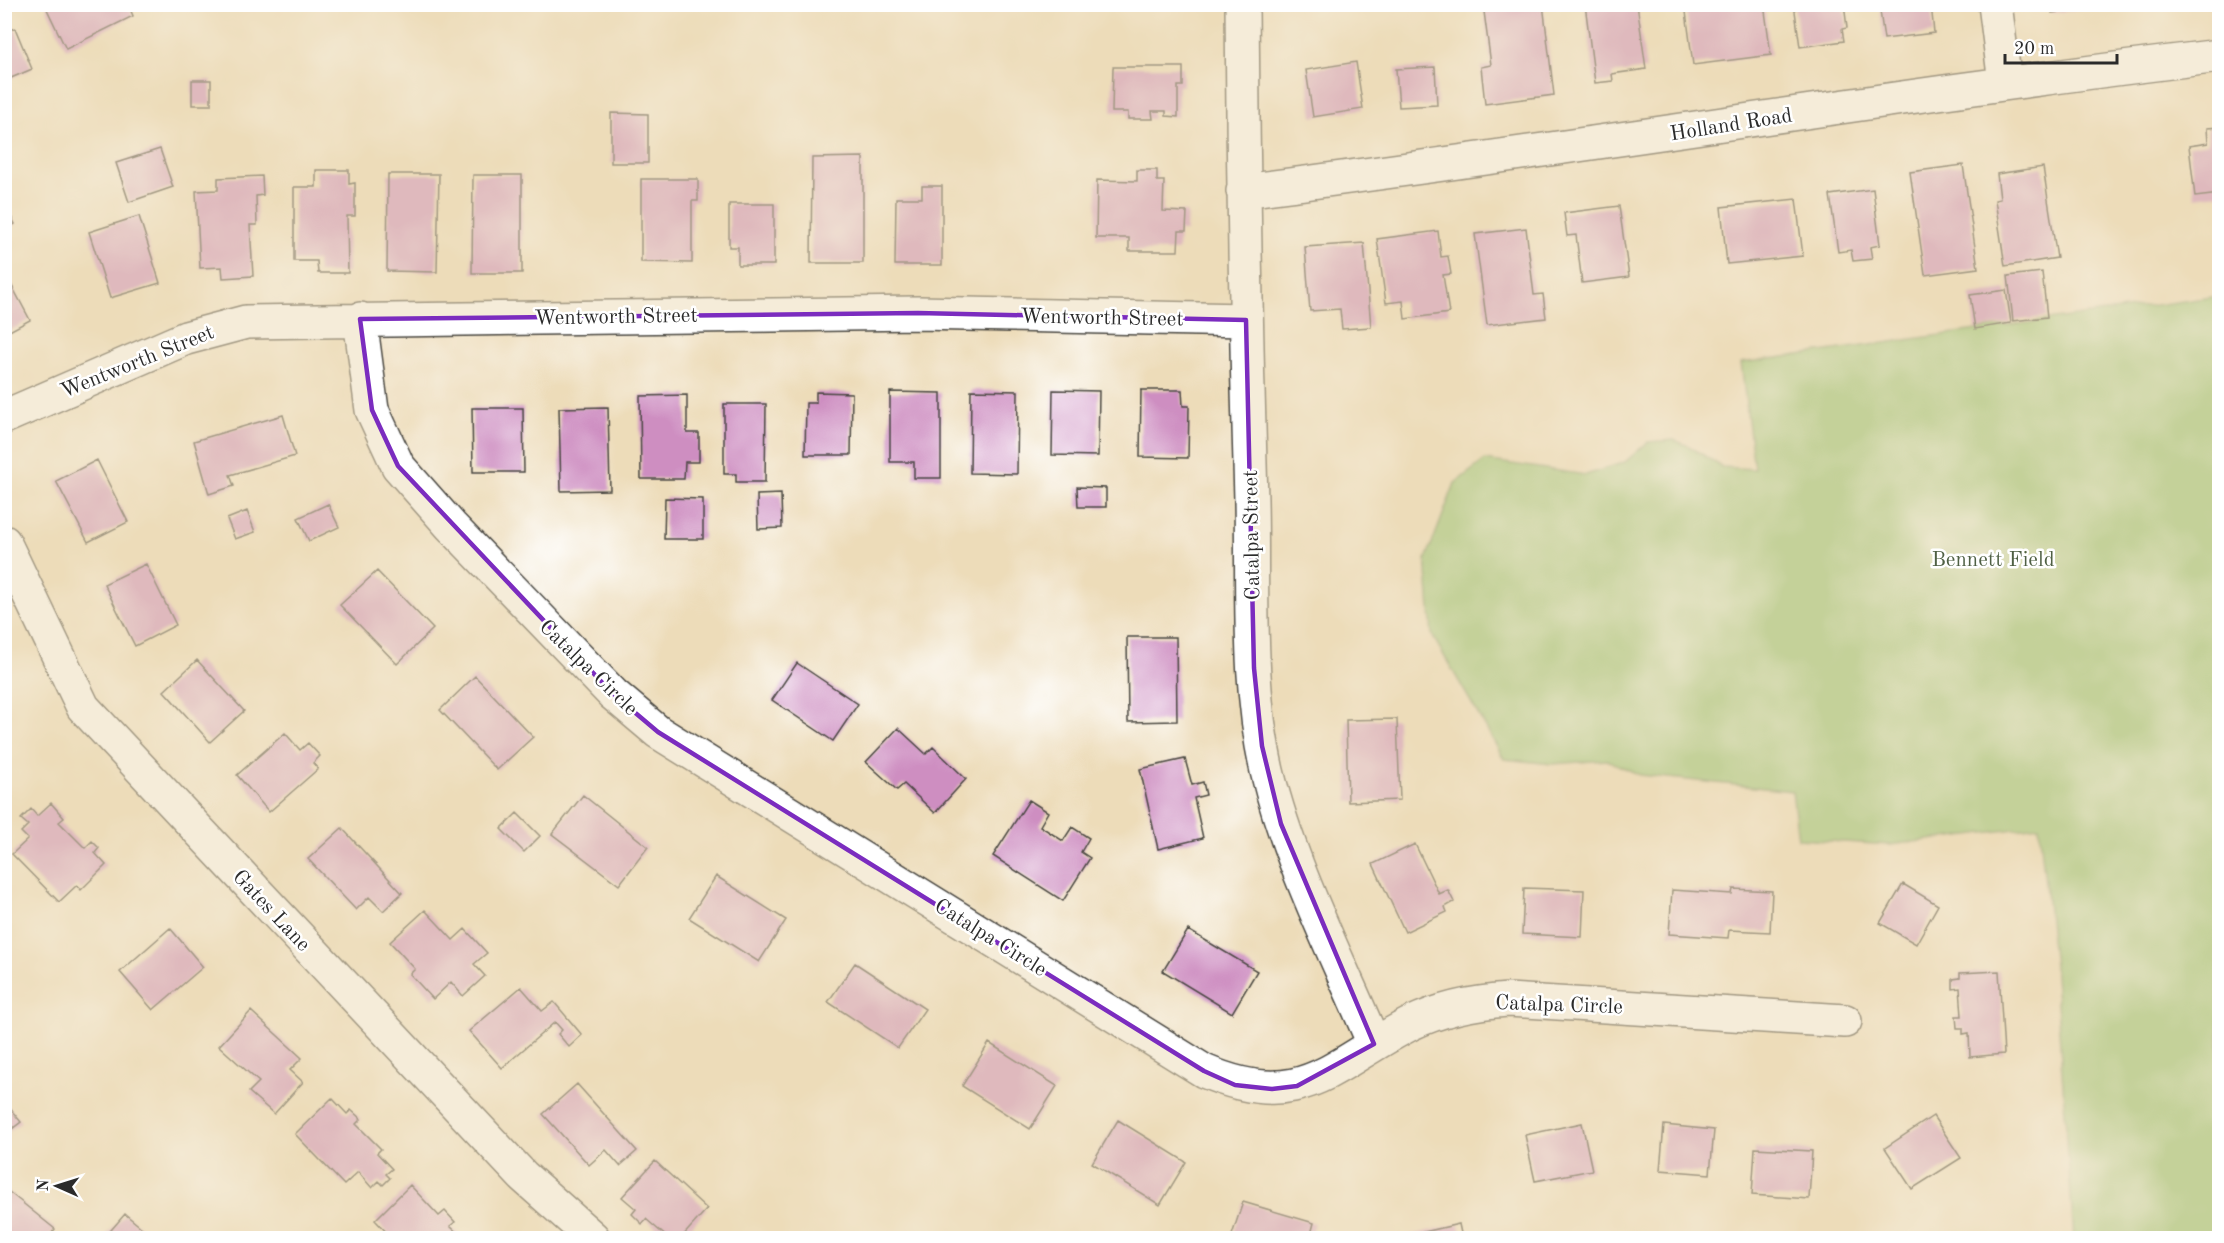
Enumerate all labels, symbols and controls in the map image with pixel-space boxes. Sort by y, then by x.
scale bar [2005,27,2118,65]
text: 20 m [2014,40,2054,58]
street label: Holland Road [1669,105,1794,146]
street label: Wentworth Street [534,306,698,329]
street label: Wentworth Street [1020,307,1184,330]
street label: Wentworth Street [58,322,217,403]
street label: Catalpa Street [1241,469,1264,600]
park label: Bennett Field [1931,550,2055,571]
street label: Catalpa Circle [535,616,641,720]
street label: Gates Lane [228,866,314,956]
street label: Catalpa Circle [930,896,1050,981]
street label: Catalpa Circle [1495,993,1623,1018]
north arrow [27,1156,87,1216]
text: N [36,1178,52,1192]

